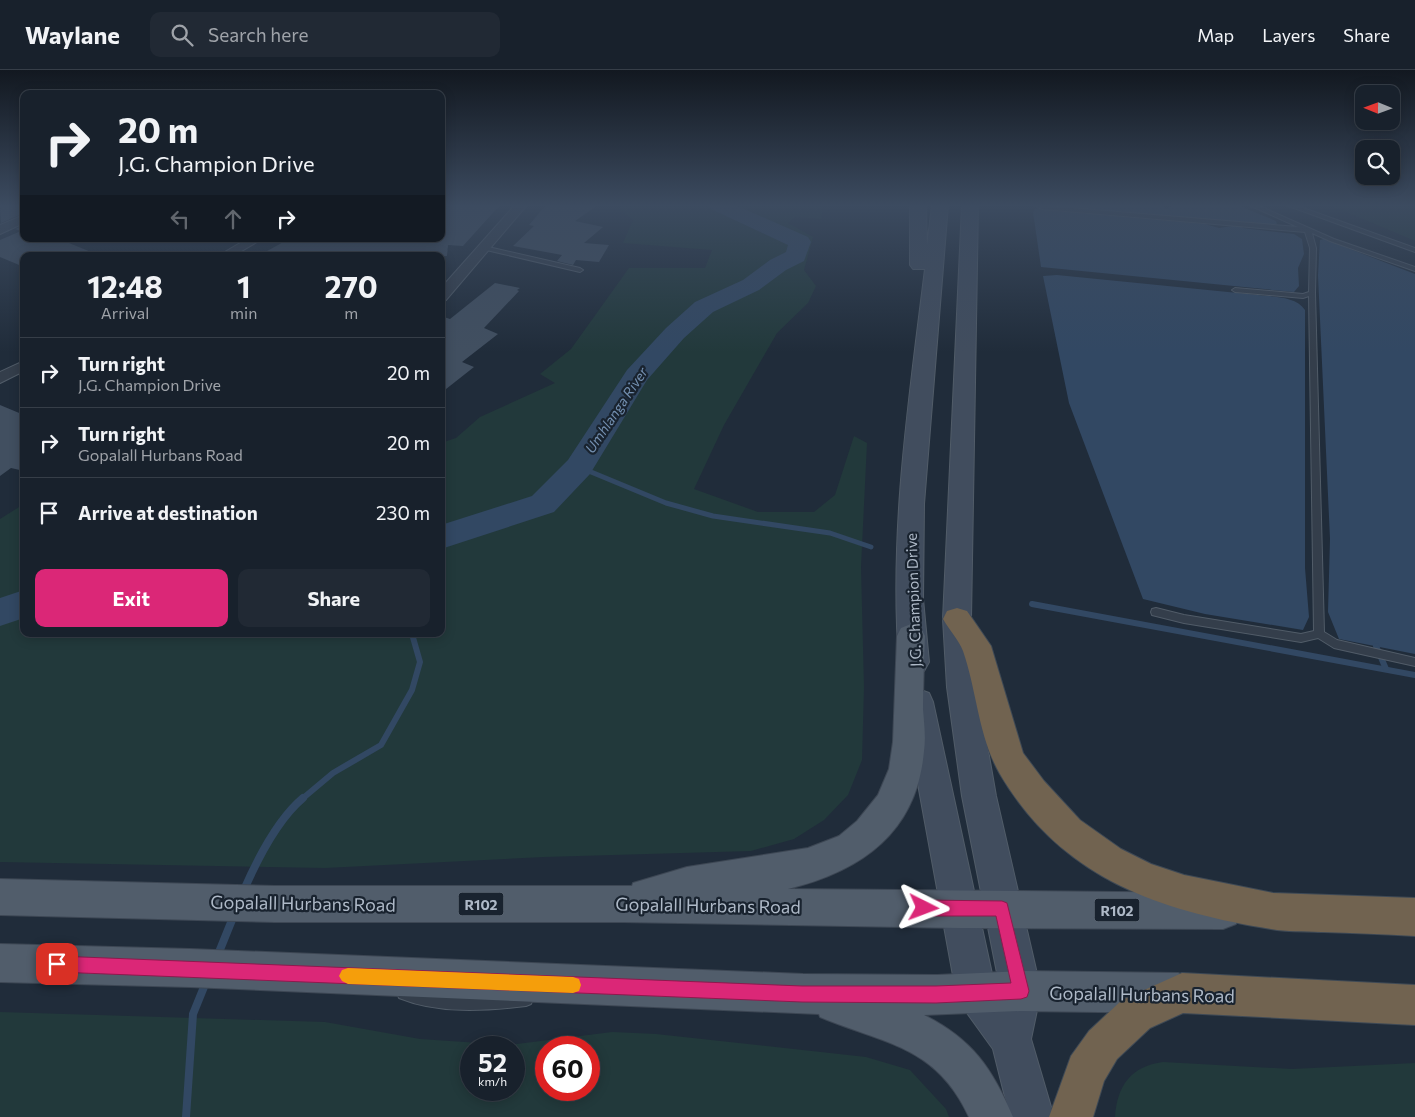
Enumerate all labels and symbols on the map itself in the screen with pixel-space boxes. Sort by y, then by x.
north arrow [1355,85,1400,130]
water label: Umhlanga River [581,364,651,456]
street label: J.G. Champion Drive [902,533,924,667]
position arrow [897,881,949,933]
street label: Gopalall Hurbans Road [210,890,396,916]
road number: R102 [458,892,504,916]
street label: Gopalall Hurbans Road [615,892,801,918]
road number: R102 [1094,898,1140,922]
pin [36,943,78,985]
street label: Gopalall Hurbans Road [1049,981,1235,1007]
speed limit sign: 60 [535,1036,600,1101]

